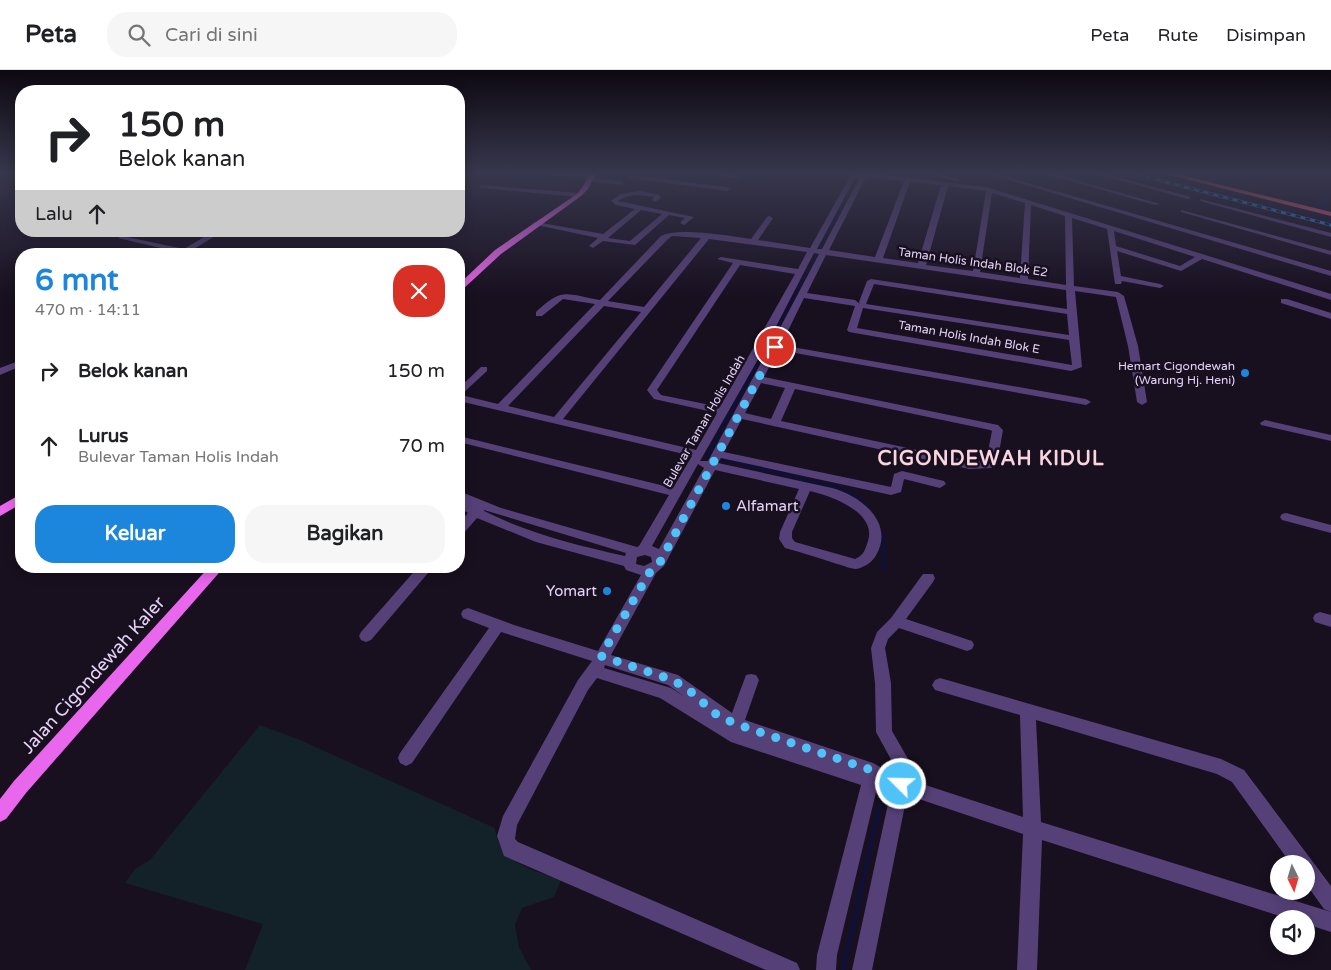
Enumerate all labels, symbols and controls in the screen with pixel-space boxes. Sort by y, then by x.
search box [107,12,457,57]
text: Peta [25,20,77,49]
icon: search [125,21,153,49]
text: Cari di sini [165,24,258,46]
text: Peta [1090,24,1129,46]
text: Rute [1157,24,1198,46]
text: Disimpan [1226,24,1306,46]
text: 150 m [118,104,225,146]
icon: right [35,105,100,170]
text: Belok kanan [118,146,245,172]
icon: ahead [83,200,111,228]
text: Lalu [35,203,73,225]
street label: Taman Holis Indah Blok E2 [897,245,1049,279]
text: 6 mnt [35,262,119,299]
button: close [393,265,445,317]
text: 470 m · 14:11 [35,300,141,320]
street label: Taman Holis Indah Blok E [897,318,1041,356]
pin [754,326,796,368]
icon: arrive [761,333,789,361]
street label: Bulevar Taman Holis Indah [660,352,748,490]
icon: right [35,357,63,385]
place label: Hemart Cigondewah (Warung Hj. Heni) [1118,359,1235,387]
text: Belok kanan [78,360,188,382]
text: 150 m [387,360,445,382]
marker: Hemart Cigondewah (Warung Hj. Heni) [1239,367,1251,379]
text: Lurus [78,425,128,447]
icon: ahead [35,432,63,460]
text: 70 m [399,435,445,457]
text: Bulevar Taman Holis Indah [78,447,279,467]
district label: CIGONDEWAH KIDUL [877,447,1105,471]
place label: Alfamart [736,497,799,515]
marker: Alfamart [720,500,732,512]
button: Keluar [35,505,235,563]
button: Bagikan [245,505,445,563]
place label: Yomart [546,582,597,600]
marker: Yomart [601,585,613,597]
street label: Jalan Cigondewah Kaler [17,592,170,758]
position arrow [874,757,926,809]
north arrow [1270,855,1315,900]
map controls [1270,855,1315,955]
button: sound [1270,910,1315,955]

